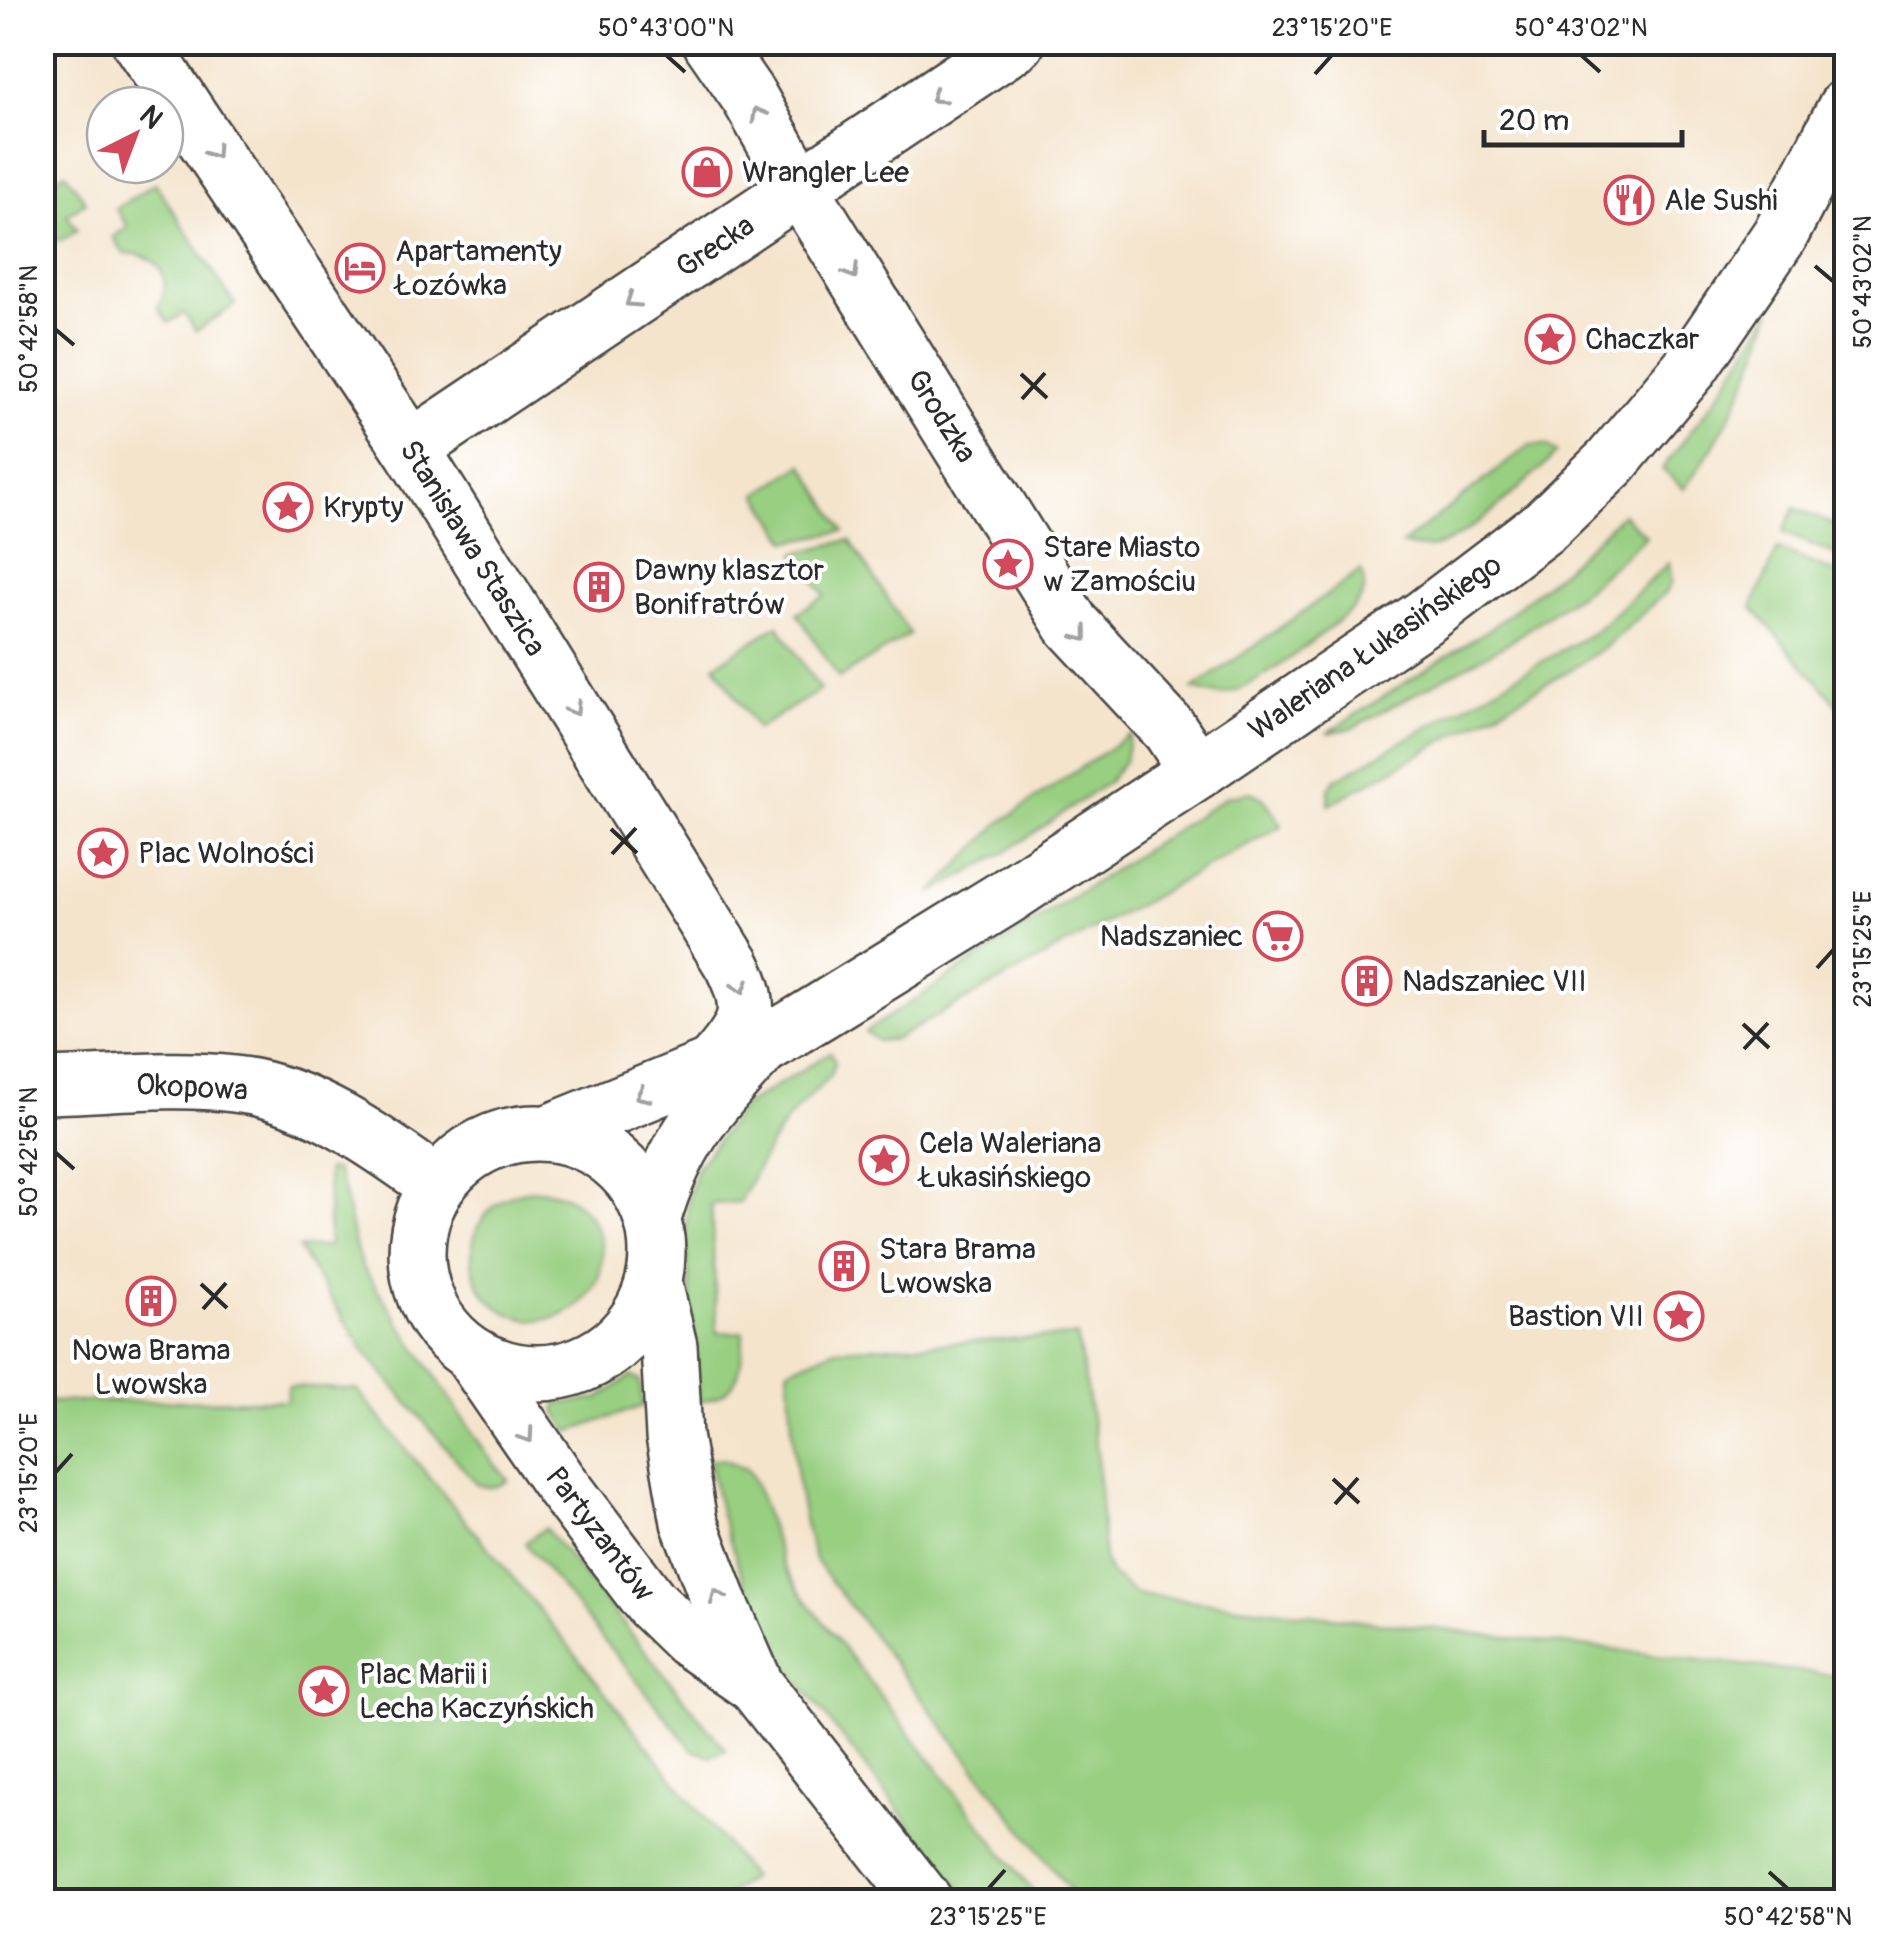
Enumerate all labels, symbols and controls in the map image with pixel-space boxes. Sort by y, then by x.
text: 50°43'00"N [598,13,734,44]
text: 23°15'20"E [1272,13,1392,44]
text: 50°43'02"N [1514,13,1648,44]
north arrow [85,85,185,185]
one-way arrow [929,85,948,103]
scale bar [1484,85,1682,147]
text: N [132,98,169,137]
text: 20 m [1499,102,1569,139]
one-way arrow [751,107,771,125]
one-way arrow [202,141,220,160]
shop icon: Wrangler Lee [681,146,733,198]
place label: Wrangler Lee [742,154,909,191]
restaurant icon: Ale Sushi [1603,174,1655,226]
place label: Ale Sushi [1664,182,1778,219]
street label: Grecka [669,207,761,286]
text: 50°43'02"N [1848,215,1879,349]
place label: Apartamenty Łozówka [393,233,562,304]
hotel icon: Apartamenty Łozówka [334,242,386,294]
one-way arrow [840,261,859,279]
text: 50°42'58"N [14,265,45,393]
one-way arrow [625,289,644,307]
place icon: Chaczkar [1524,313,1576,365]
place label: Chaczkar [1585,321,1700,358]
street label: Grodzka [899,363,985,470]
street label: Stanisława Staszica [391,434,554,663]
place icon: Krypty [262,481,314,533]
place label: Krypty [323,489,404,526]
place label: Stare Miasto w Zamościu [1043,529,1200,600]
place icon: Stare Miasto w Zamościu [982,538,1034,590]
street label: Waleriana Łukasińskiego [1242,546,1509,749]
place label: Dawny klasztor Bonifratrów [634,552,825,623]
building icon: Dawny klasztor Bonifratrów [573,561,625,613]
one-way arrow [1070,624,1088,642]
one-way arrow [562,698,581,716]
place icon: Plac Wolności [77,827,129,879]
place label: Plac Wolności [138,835,314,872]
text: 23°15'25"E [1848,890,1879,1008]
supermarket icon: Nadszaniec [1252,910,1304,962]
place label: Nadszaniec [1100,918,1243,955]
building icon: Nadszaniec VII [1341,955,1393,1007]
place label: Nadszaniec VII [1402,963,1587,1000]
one-way arrow [729,977,750,994]
street label: Okopowa [135,1066,249,1109]
one-way arrow [634,1082,652,1102]
text: 50°42'56"N [14,1087,45,1217]
place label: Cela Waleriana Łukasińskiego [917,1125,1101,1196]
place icon: Cela Waleriana Łukasińskiego [858,1134,910,1186]
place label: Stara Brama Lwowska [879,1231,1036,1302]
building icon: Stara Brama Lwowska [818,1240,870,1292]
building icon: Nowa Brama Lwowska [125,1275,177,1327]
place icon: Bastion VII [1653,1290,1705,1342]
place label: Bastion VII [1508,1298,1644,1335]
place label: Nowa Brama Lwowska [71,1332,231,1403]
text: 23°15'20"E [14,1413,45,1533]
one-way arrow [515,1424,533,1443]
street label: Partyzantów [537,1460,662,1609]
one-way arrow [709,1589,729,1607]
place label: Plac Marii i Lecha Kaczyńskich [359,1656,594,1727]
place icon: Plac Marii i Lecha Kaczyńskich [298,1665,350,1717]
text: 23°15'25"E [929,1902,1047,1933]
text: 50°42'58"N [1724,1902,1852,1933]

